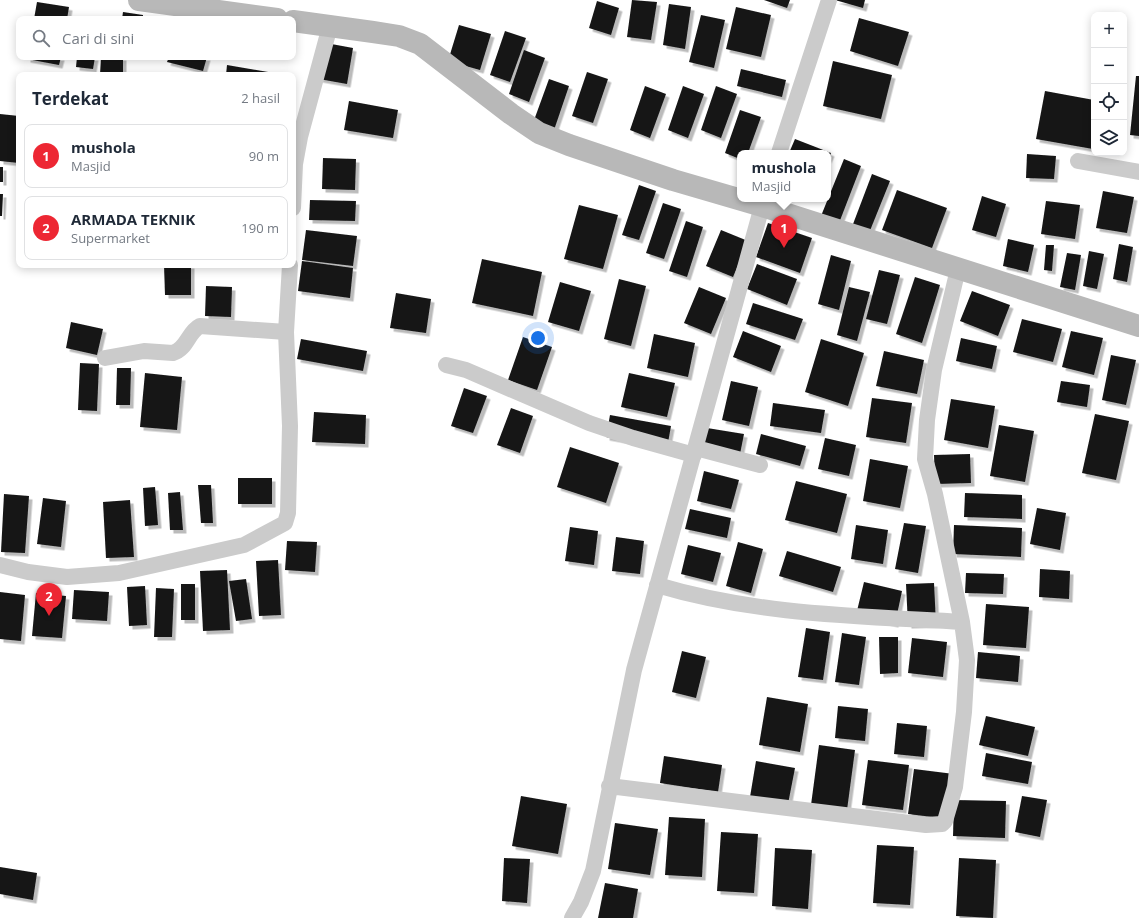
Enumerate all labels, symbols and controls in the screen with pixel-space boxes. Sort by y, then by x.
map controls [1091,12,1127,156]
button: + [1091,12,1127,48]
search box [16,16,296,60]
icon: search [30,27,52,49]
text: Cari di sini [62,28,134,48]
button: − [1091,48,1127,84]
button: locate [1091,84,1127,120]
text: Terdekat [32,87,109,110]
text: 2 hasil [241,89,280,107]
button: layers [1091,120,1127,156]
text: mushola [71,137,136,157]
text: 1 [42,147,50,165]
text: 90 m [249,147,279,165]
popup [737,150,831,202]
text: Masjid [71,157,111,175]
text: mushola [752,157,816,177]
text: Masjid [752,177,791,195]
text: ARMADA TEKNIK [71,209,195,229]
pin: 1 [771,215,797,248]
text: 2 [42,219,50,237]
text: 190 m [241,219,279,237]
text: Supermarket [71,229,150,247]
your location [528,328,548,348]
pin: 2 [36,583,62,616]

